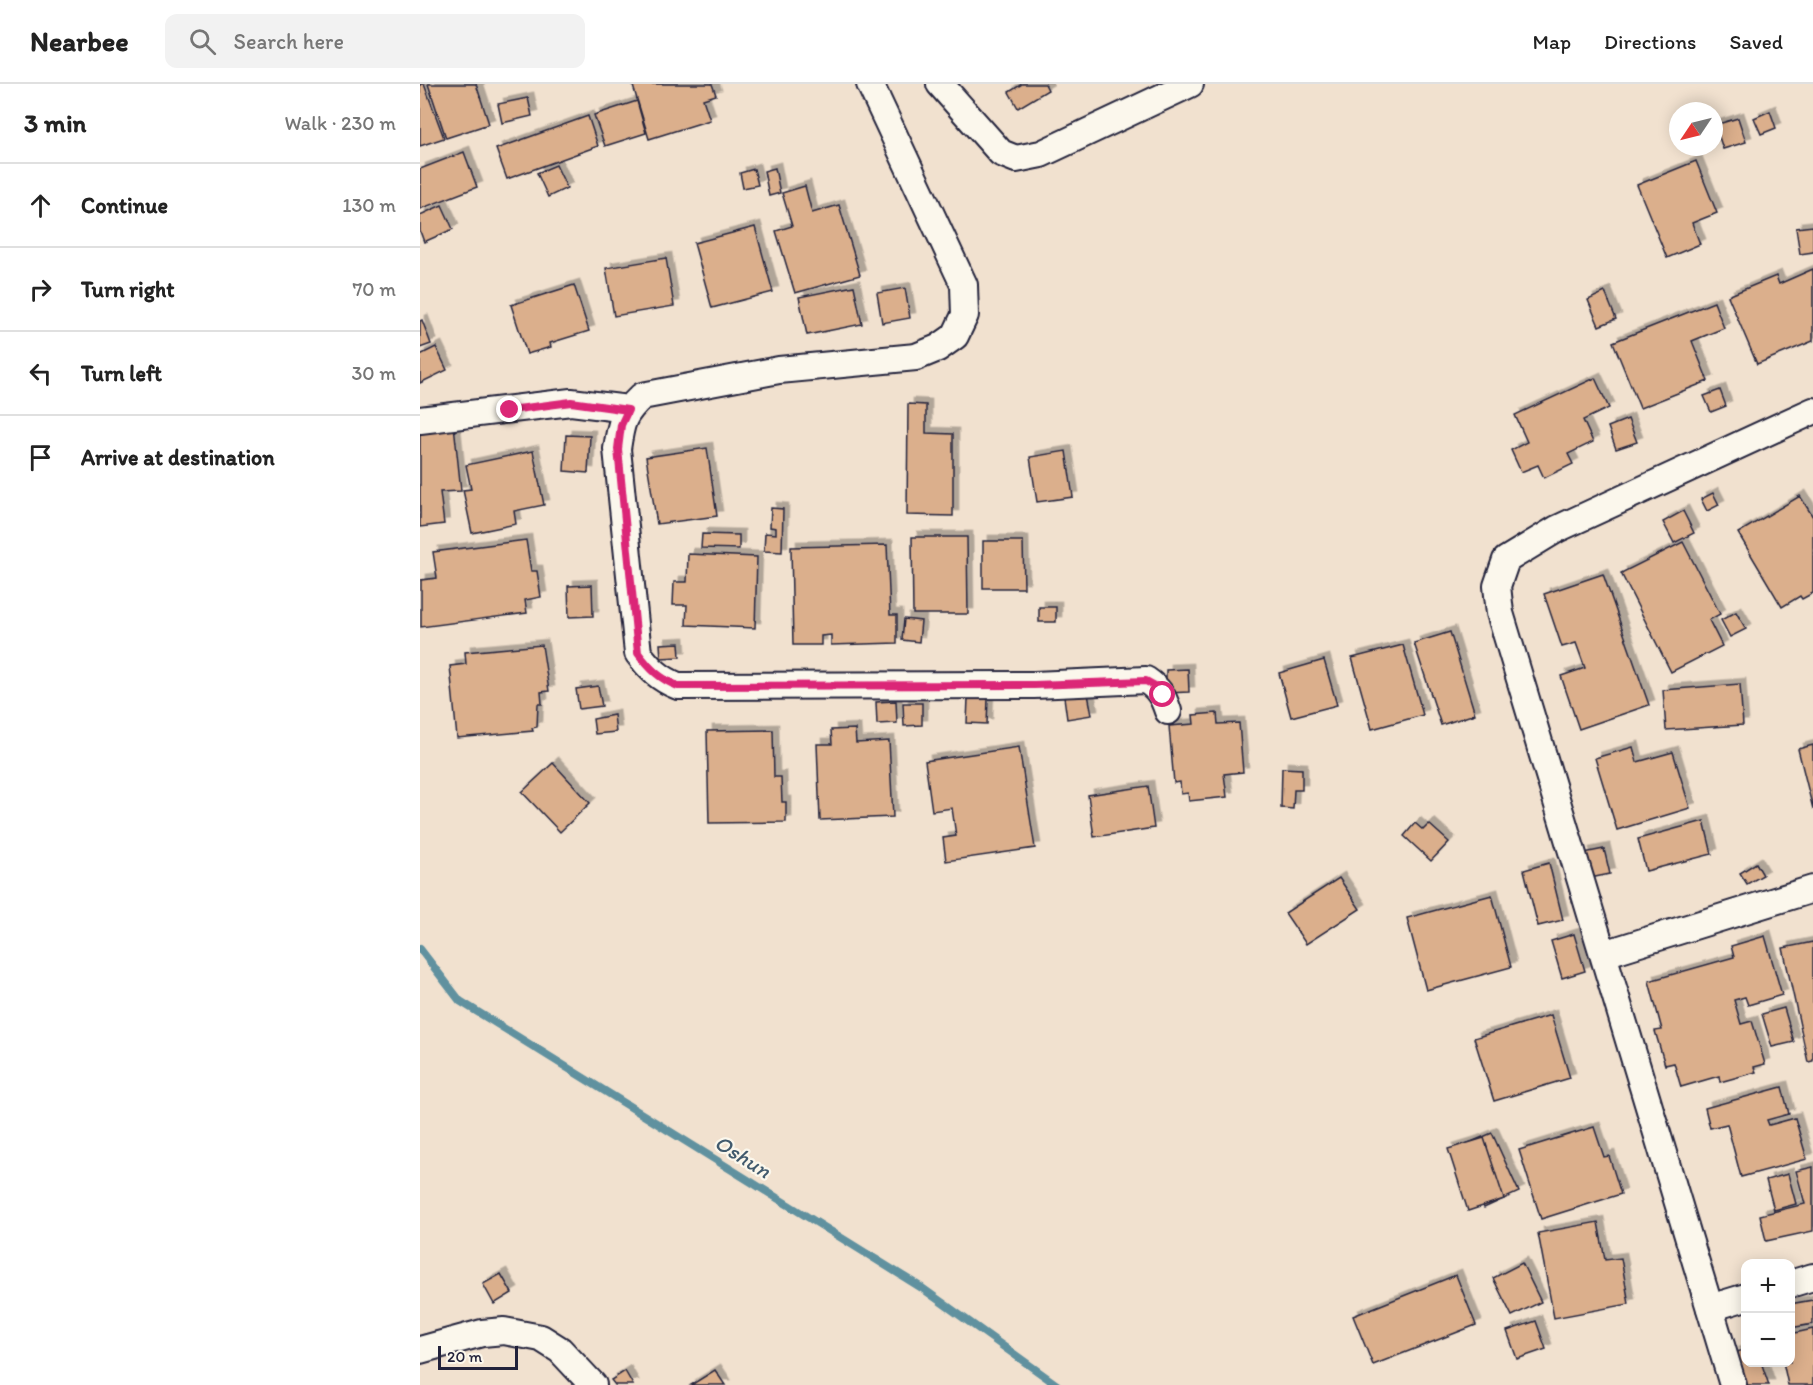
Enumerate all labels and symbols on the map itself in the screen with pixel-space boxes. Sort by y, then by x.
north arrow [1669,102,1723,156]
route end [496,396,522,422]
route start [1149,681,1175,707]
water label: Oshun [709,1129,776,1184]
scale bar [438,1343,518,1370]

